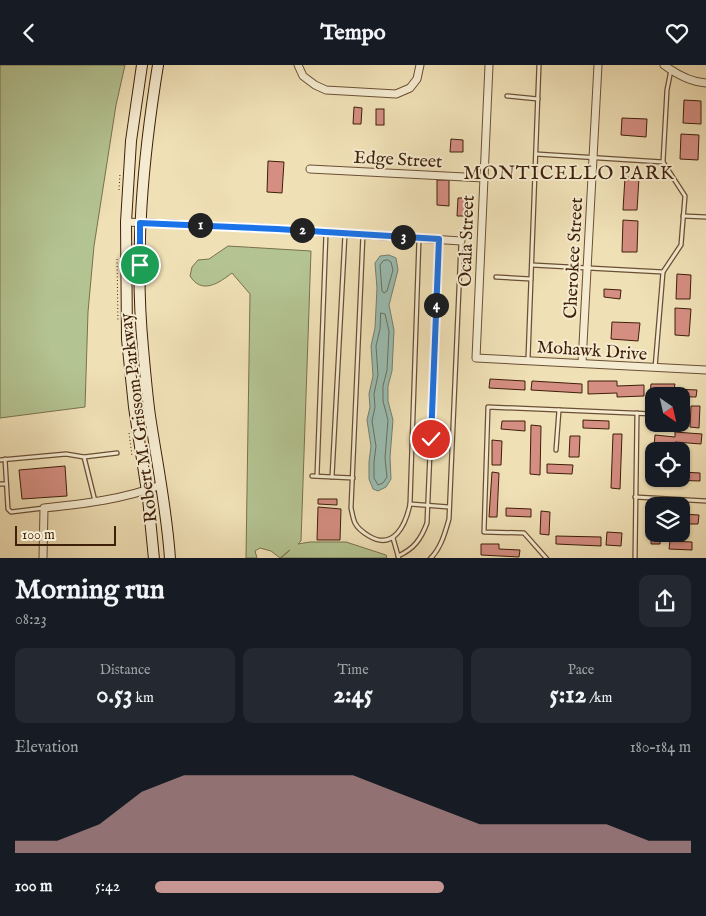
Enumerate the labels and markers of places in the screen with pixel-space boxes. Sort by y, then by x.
pin: 1 [188,213,212,237]
pin: 2 [290,217,314,243]
pin: 3 [390,225,416,249]
pin [119,244,161,286]
pin: 4 [424,293,448,317]
pin [410,418,452,460]

